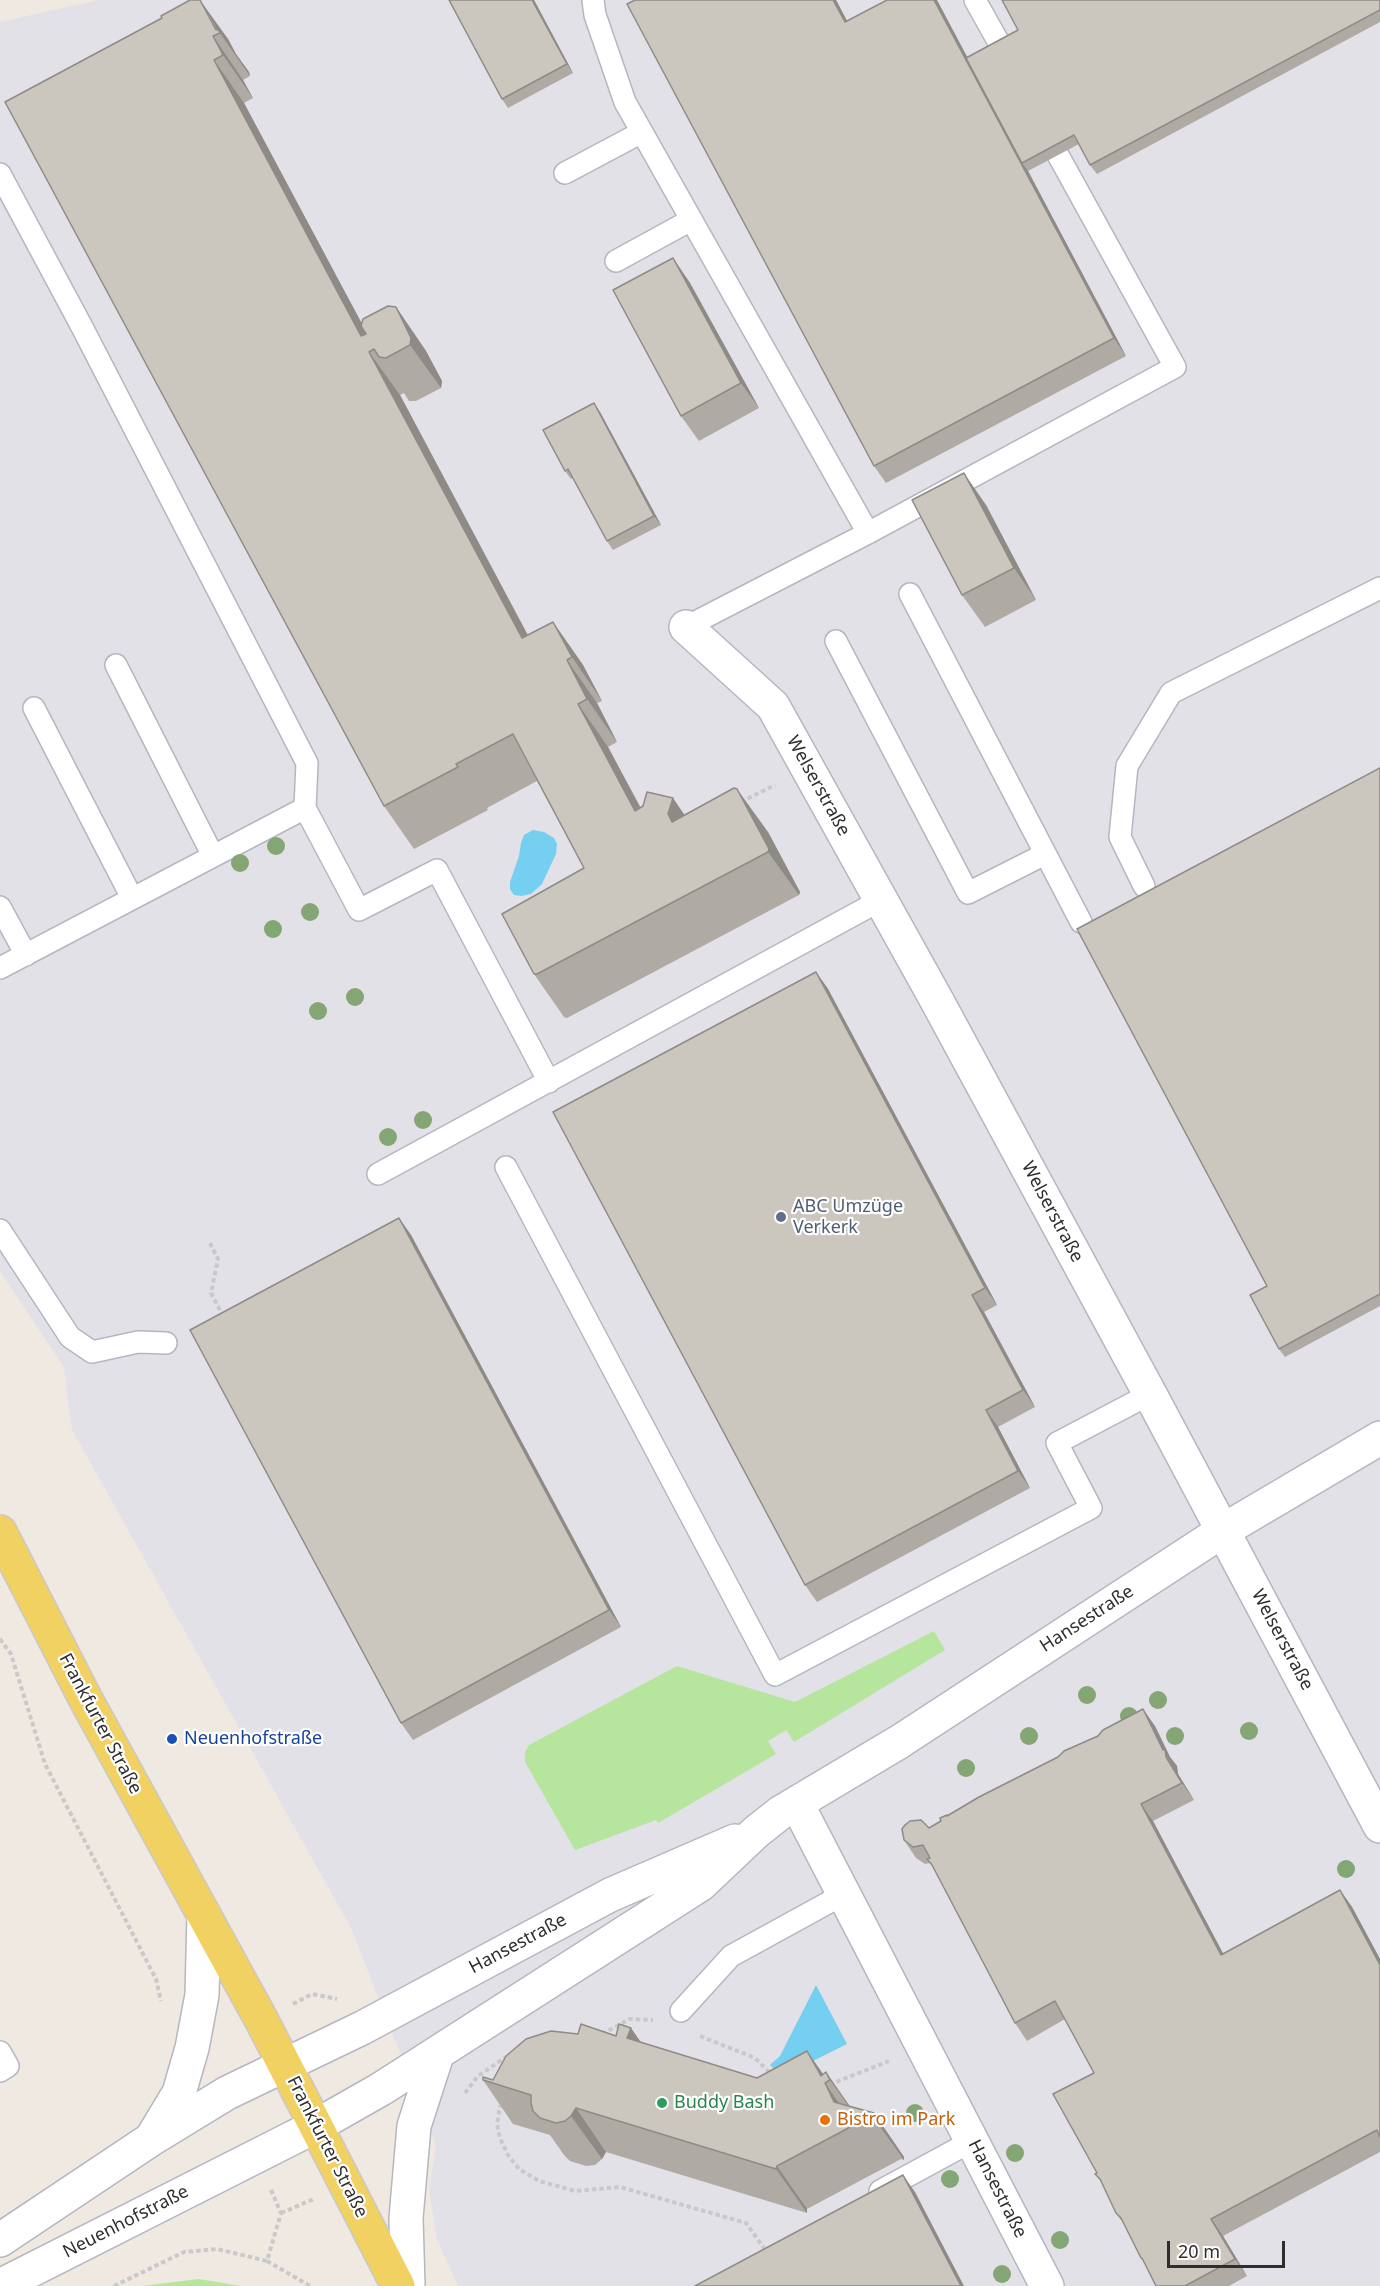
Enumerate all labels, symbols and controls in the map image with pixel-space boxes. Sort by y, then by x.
street label: Welserstraße [782,732,854,840]
street label: Welserstraße [1016,1158,1088,1266]
place label: ABC Umzüge Verkerk [793,1196,903,1238]
marker: ABC Umzüge Verkerk [774,1210,788,1224]
street label: Hansestraße [1036,1581,1138,1657]
street label: Welserstraße [1246,1586,1318,1694]
street label: Frankfurter Straße [54,1650,146,1798]
place label: Neuenhofstraße [184,1728,322,1750]
marker: Neuenhofstraße [165,1732,179,1746]
street label: Hansestraße [466,1909,570,1979]
street label: Frankfurter Straße [282,2073,372,2221]
place label: Buddy Bash [674,2092,774,2114]
marker: Buddy Bash [655,2096,669,2110]
place label: Bistro im Park [837,2109,955,2131]
marker: Bistro im Park [818,2113,832,2127]
street label: Hansestraße [963,2136,1031,2242]
street label: Neuenhofstraße [60,2181,192,2263]
scale bar [1170,2229,1288,2267]
text: 20 m [1178,2239,1220,2263]

